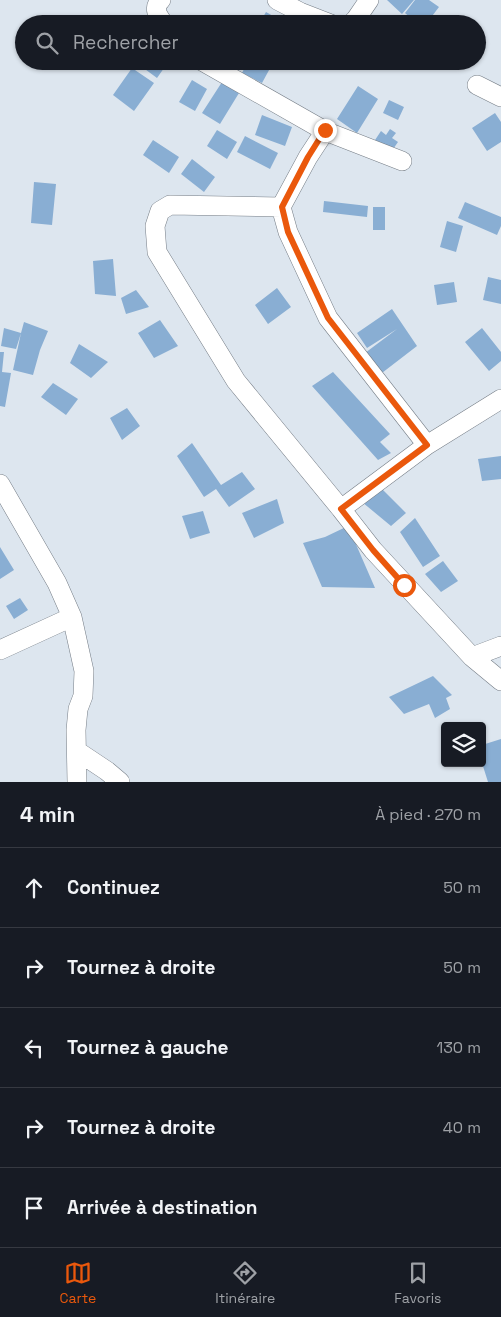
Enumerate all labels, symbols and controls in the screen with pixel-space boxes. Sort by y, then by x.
search box [15,15,486,70]
icon: search [33,29,61,57]
text: Rechercher [73,30,179,55]
route end [314,119,337,142]
route start [393,574,416,597]
map controls [441,722,486,767]
button: layers [441,722,486,767]
text: 4 min [20,801,75,828]
text: À pied · 270 m [375,804,481,825]
icon: ahead [20,874,48,902]
text: Continuez [67,875,160,900]
text: 50 m [443,877,481,898]
icon: right [20,954,48,982]
text: Tournez à droite [67,955,216,980]
text: 50 m [443,957,481,978]
icon: left [20,1034,48,1062]
text: Tournez à gauche [67,1035,229,1060]
text: 130 m [437,1037,481,1058]
icon: right [20,1114,48,1142]
text: Tournez à droite [67,1115,216,1140]
text: 40 m [443,1117,481,1138]
icon: arrive [20,1194,48,1222]
text: Arrivée à destination [67,1195,257,1220]
tab: Carte [60,1259,96,1307]
tab: Itinéraire [215,1259,275,1307]
tab: Favoris [394,1259,441,1307]

